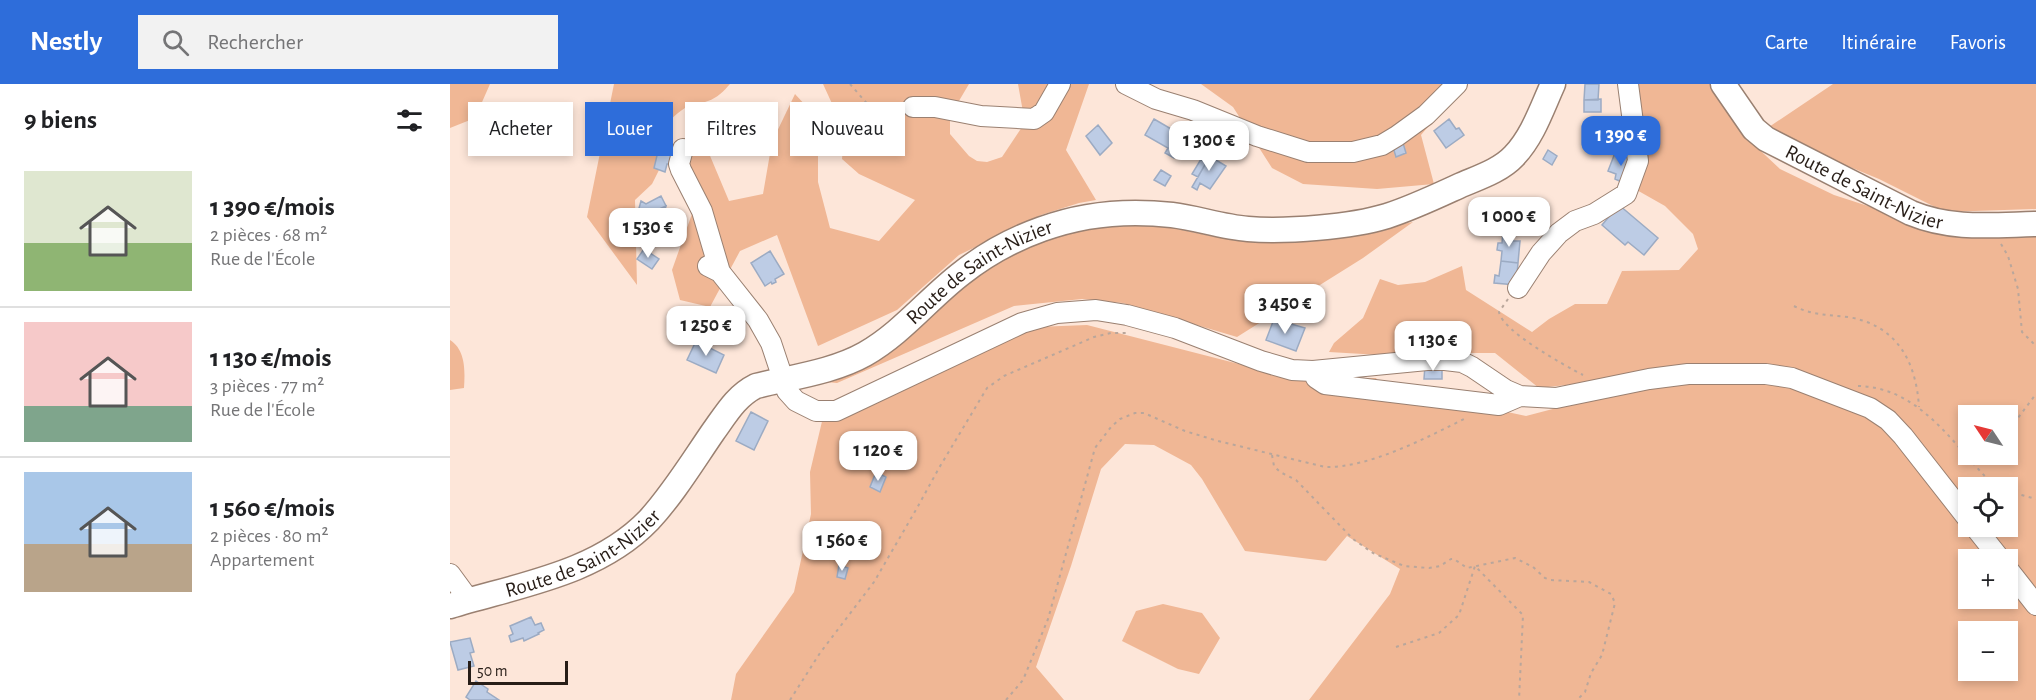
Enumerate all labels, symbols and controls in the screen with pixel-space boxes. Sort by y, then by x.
search box [138,15,558,69]
icon: search [159,26,192,59]
text: Nestly [30,28,102,56]
text: Rechercher [207,31,303,53]
text: Carte [1765,32,1808,53]
text: Itinéraire [1841,32,1917,53]
text: Favoris [1950,32,2006,53]
chip: Acheter [468,102,573,156]
chip: Louer [585,102,673,156]
chip: Filtres [685,102,778,156]
chip: Nouveau [790,102,905,156]
icon: filters [393,104,426,137]
text: 9 biens [24,107,97,133]
pin: 1 390 € [1566,116,1676,167]
pin: 1 300 € [1154,121,1264,172]
text: 1 390 € [1595,125,1647,145]
text: 1 300 € [1183,130,1235,150]
street label: Route de Saint-Nizier [1782,140,1945,233]
text: 1 390 €/mois [210,194,335,220]
icon: home [72,195,144,267]
pin: 1 000 € [1454,197,1564,248]
text: 1 000 € [1482,206,1536,226]
pin: 1 530 € [593,208,703,259]
street label: Route de Saint-Nizier [902,216,1055,328]
text: 1 530 € [623,217,673,237]
text: 2 pièces · 68 m² [210,225,327,245]
text: Rue de l'École [210,249,315,269]
pin: 3 450 € [1230,284,1340,335]
text: 3 450 € [1258,293,1312,313]
pin: 1 250 € [651,306,761,357]
text: 1 250 € [680,315,732,335]
pin: 1 130 € [1378,321,1488,372]
text: 1 130 € [1409,330,1457,350]
text: 1 130 €/mois [210,345,331,371]
icon: home [72,346,144,418]
text: 3 pièces · 77 m² [210,376,324,396]
text: Rue de l'École [210,400,315,420]
north arrow [1958,405,2018,465]
map controls [1958,405,2018,681]
pin: 1 120 € [823,431,933,482]
text: 1 120 € [853,440,903,460]
button: locate [1958,477,2018,537]
text: 1 560 €/mois [210,495,335,521]
icon: home [72,496,144,568]
street label: Route de Saint-Nizier [503,505,664,601]
pin: 1 560 € [787,521,897,572]
text: 2 pièces · 80 m² [210,526,328,546]
text: 1 560 € [816,530,868,550]
button: + [1958,549,2018,609]
text: Appartement [210,550,314,570]
button: − [1958,621,2018,681]
scale bar [468,658,568,686]
text: 50 m [477,663,508,679]

